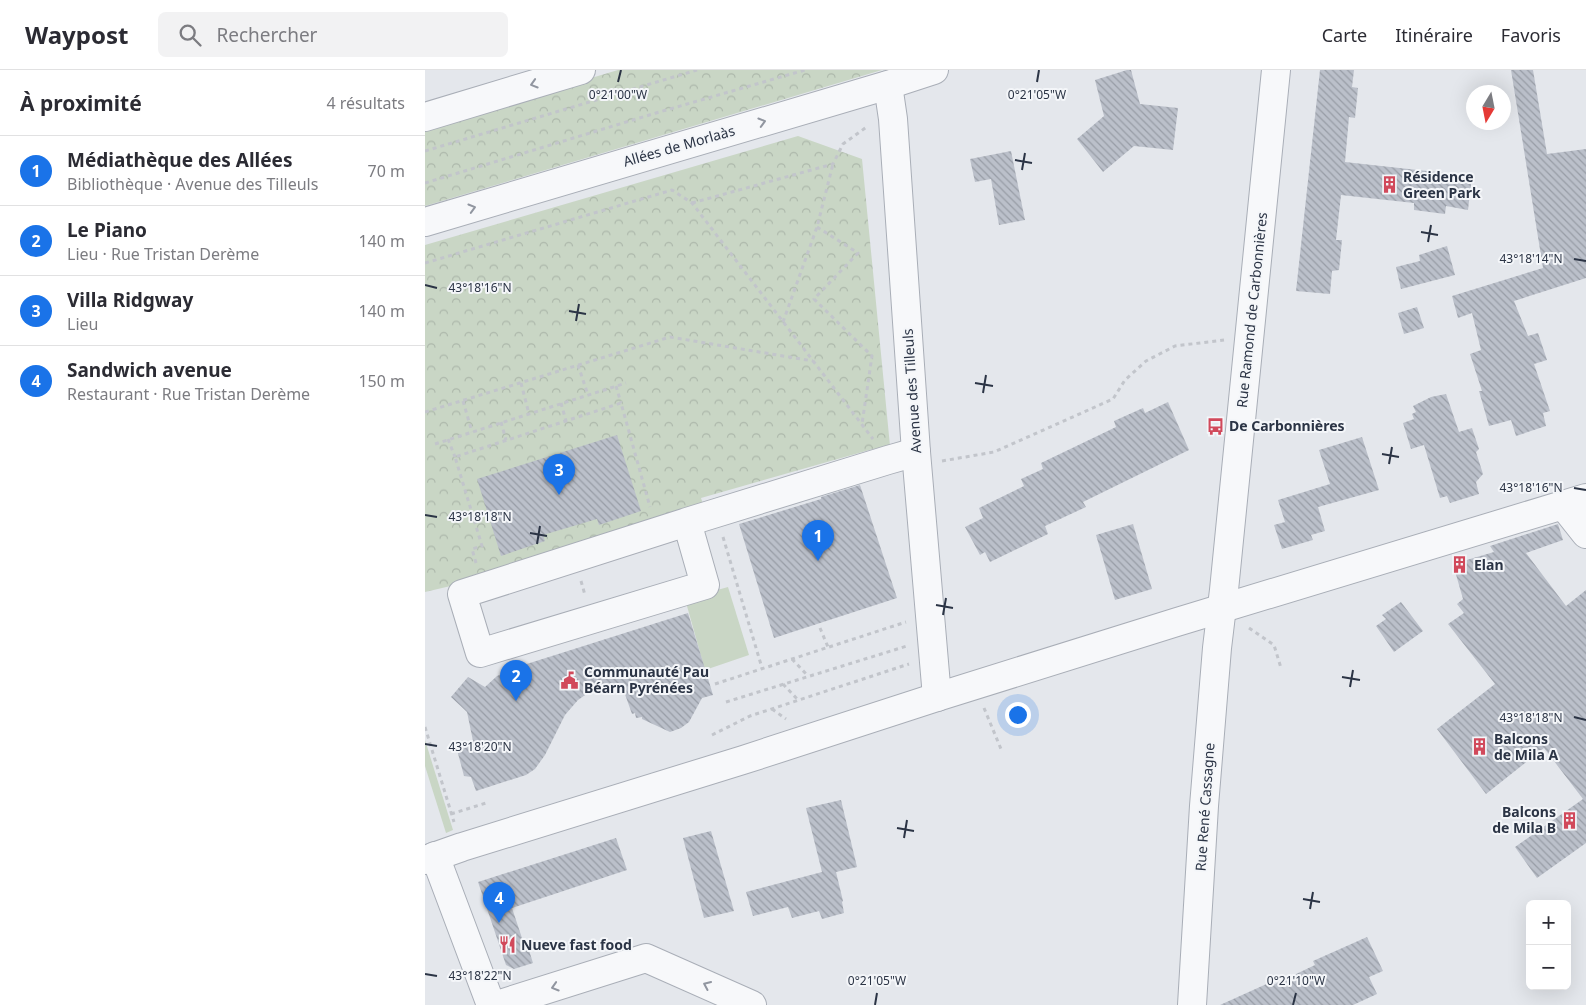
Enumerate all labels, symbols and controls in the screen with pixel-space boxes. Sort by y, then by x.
search box [158,12,508,57]
text: Waypost [25,18,128,51]
icon: search [176,21,204,49]
text: Rechercher [216,22,317,48]
text: Carte [1322,23,1367,47]
text: Itinéraire [1395,23,1473,47]
text: Favoris [1501,23,1561,47]
one-way arrow [530,79,539,89]
north arrow [1466,85,1511,130]
text: 0°21'00"W [589,86,647,103]
text: 0°21'05"W [1008,86,1066,103]
text: À proximité [20,89,142,117]
text: 4 résultats [327,92,405,114]
one-way arrow [757,118,766,128]
street label: Allées de Morlaàs [621,120,737,171]
text: Médiathèque des Allées [67,147,292,173]
text: 1 [31,160,41,182]
text: 70 m [368,160,405,182]
place label: Résidence Green Park [1403,167,1481,202]
text: Bibliothèque · Avenue des Tilleuls [67,173,318,195]
building icon: Résidence Green Park [1379,175,1399,195]
one-way arrow [467,203,475,213]
street label: Rue Ramond de Carbonnières [1232,211,1271,409]
text: Le Piano [67,217,147,243]
text: 2 [31,230,41,252]
text: 140 m [358,230,405,252]
text: Lieu · Rue Tristan Derème [67,243,259,265]
text: 43°18'14"N [1499,250,1563,267]
text: 43°18'16"N [448,279,512,296]
text: Villa Ridgway [67,287,193,313]
text: 3 [31,300,41,322]
text: 140 m [358,300,405,322]
text: Lieu [67,313,98,335]
street label: Avenue des Tilleuls [898,328,925,454]
text: Sandwich avenue [67,357,232,383]
text: 4 [31,370,41,392]
text: 150 m [358,370,405,392]
text: Restaurant · Rue Tristan Derème [67,383,310,405]
bus stop icon: De Carbonnières [1205,416,1225,436]
place label: De Carbonnières [1229,416,1345,435]
pin: 3 [543,454,575,495]
text: 43°18'16"N [1499,479,1563,496]
text: 43°18'18"N [448,508,512,525]
pin: 1 [802,520,834,561]
building icon: Elan [1450,555,1470,575]
place label: Elan [1474,555,1504,574]
pin: 2 [500,660,532,701]
place label: Communauté Pau Béarn Pyrénées [584,662,709,697]
public building icon: Communauté Pau Béarn Pyrénées [560,670,580,690]
your location [1005,702,1031,728]
text: 43°18'18"N [1499,709,1563,726]
place label: Balcons de Mila A [1494,729,1558,764]
building icon: Balcons de Mila A [1470,737,1490,757]
text: 43°18'20"N [448,738,512,755]
street label: Rue René Cassagne [1191,742,1218,872]
place label: Balcons de Mila B [1492,802,1556,837]
building icon: Balcons de Mila B [1560,810,1580,830]
pin: 4 [483,882,515,923]
map controls [1526,900,1571,990]
button: + [1526,900,1571,945]
restaurant icon: Nueve fast food [497,935,517,955]
place label: Nueve fast food [521,935,632,954]
button: − [1526,945,1571,990]
text: 43°18'22"N [448,967,512,984]
text: 0°21'05"W [848,972,906,989]
text: 0°21'10"W [1267,972,1325,989]
one-way arrow [551,981,559,991]
one-way arrow [703,981,712,992]

